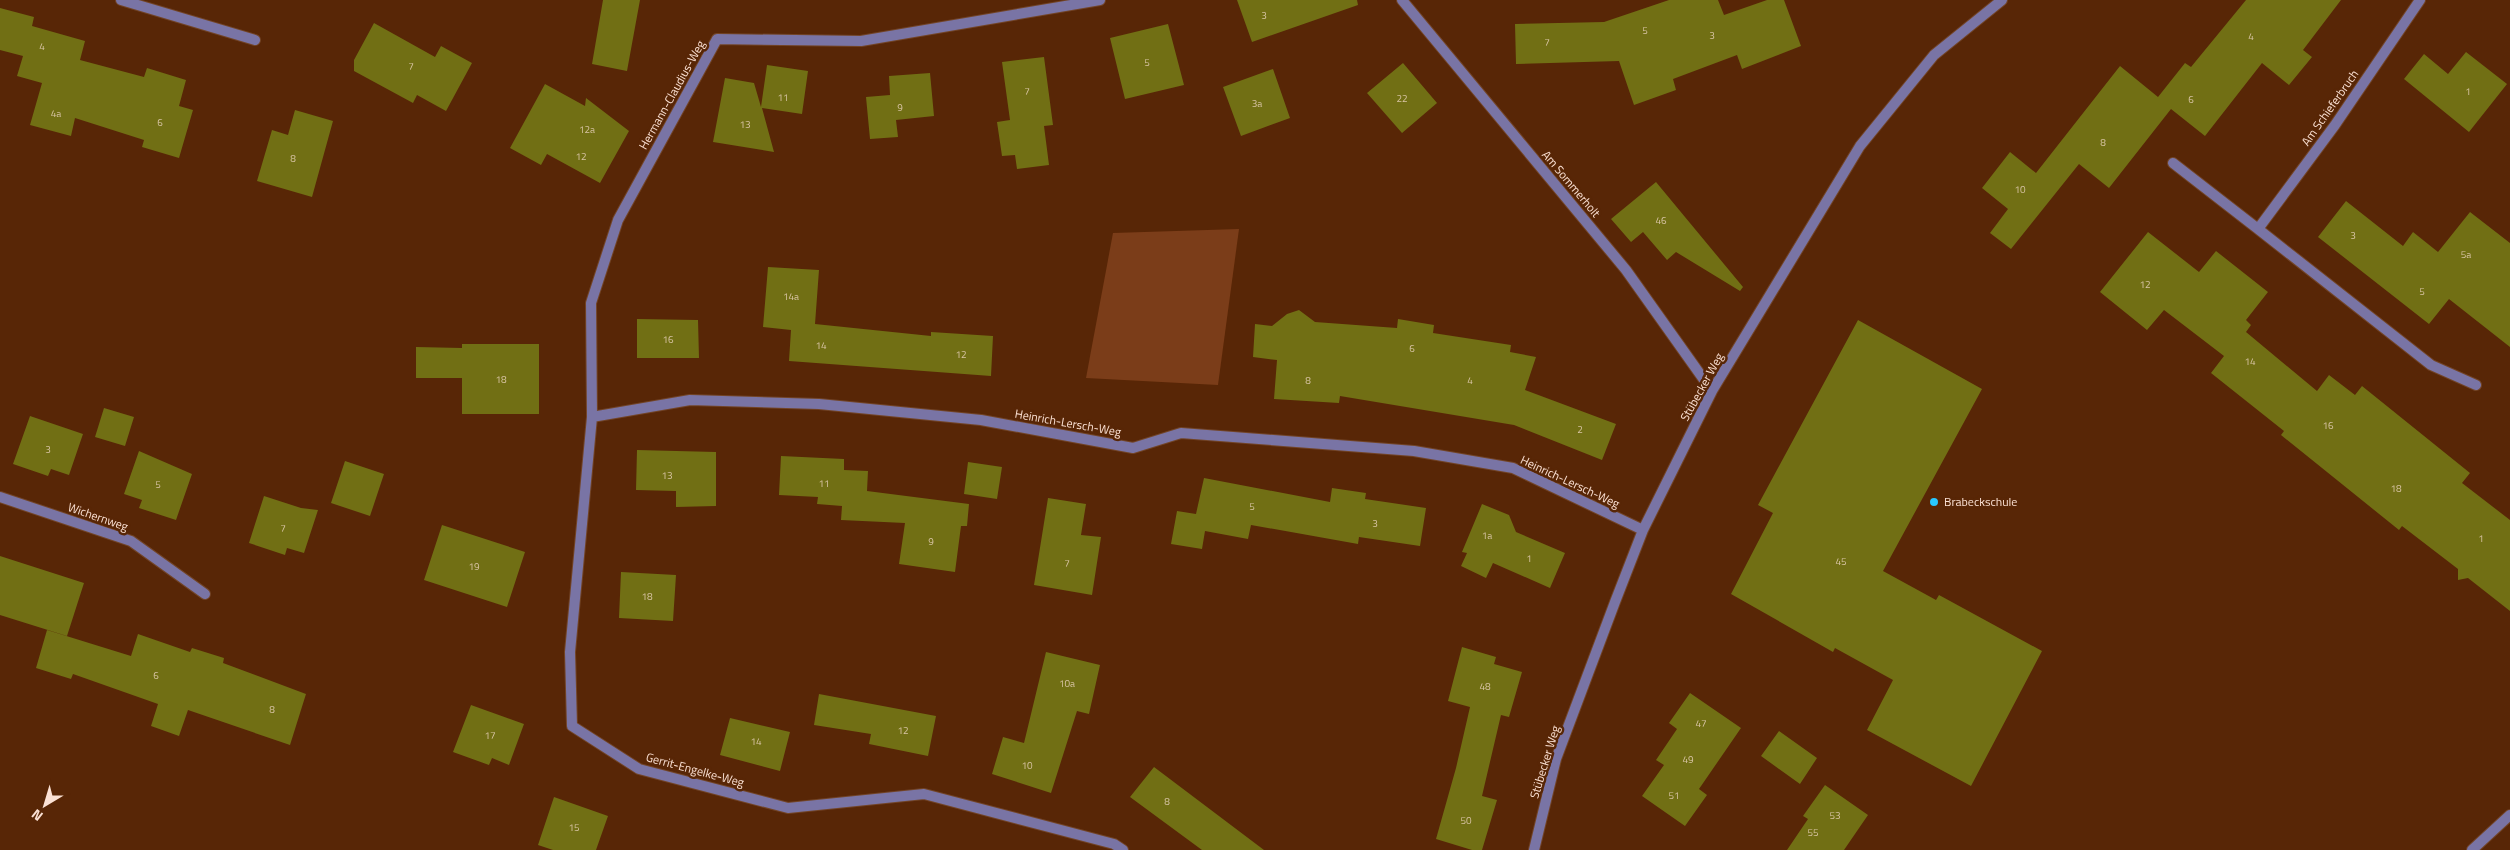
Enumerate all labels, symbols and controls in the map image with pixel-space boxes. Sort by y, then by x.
house number: 3 [1261,8,1267,23]
house number: 5 [1642,23,1648,38]
house number: 3 [1709,28,1715,43]
house number: 4 [2248,29,2254,44]
house number: 7 [1544,35,1550,50]
street label: Hermann-Claudius-Weg [634,37,710,153]
house number: 4 [39,39,45,54]
house number: 5 [1144,55,1150,70]
house number: 7 [408,59,414,74]
street label: Am Schieferbruch [2296,66,2363,150]
house number: 7 [1024,84,1030,99]
house number: 1 [2465,84,2471,99]
house number: 11 [777,90,789,105]
house number: 22 [1396,91,1408,106]
house number: 6 [2188,92,2194,107]
house number: 3a [1252,96,1262,111]
house number: 9 [897,100,903,115]
house number: 4a [51,106,61,121]
house number: 6 [157,115,163,130]
house number: 13 [739,117,751,132]
house number: 12a [579,122,595,137]
house number: 8 [2100,135,2106,150]
street label: Am Sommerholt [1538,146,1606,222]
house number: 12 [575,149,587,164]
house number: 8 [290,151,296,166]
house number: 10 [2014,182,2026,197]
house number: 46 [1655,213,1667,228]
house number: 3 [2350,228,2356,243]
house number: 5a [2461,247,2471,262]
house number: 12 [2139,277,2151,292]
house number: 5 [2419,284,2425,299]
house number: 14a [783,289,799,304]
house number: 16 [662,332,674,347]
house number: 14 [815,338,827,353]
house number: 6 [1409,341,1415,356]
house number: 12 [955,347,967,362]
street label: Stübecker Weg [1675,349,1728,424]
house number: 14 [2244,354,2256,369]
house number: 18 [495,372,507,387]
house number: 8 [1305,373,1311,388]
house number: 4 [1467,373,1473,388]
street label: Heinrich-Lersch-Weg [1013,404,1123,441]
house number: 16 [2322,418,2334,433]
house number: 2 [1577,422,1583,437]
house number: 3 [45,442,51,457]
street label: Heinrich-Lersch-Weg [1517,450,1623,513]
house number: 13 [661,468,673,483]
house number: 11 [818,476,830,491]
house number: 5 [155,477,161,492]
house number: 18 [2390,481,2402,496]
place label: Brabeckschule [1944,492,2017,511]
marker: Brabeckschule [1928,496,1940,508]
street label: Wichernweg [65,497,131,536]
house number: 5 [1249,499,1255,514]
house number: 3 [1372,516,1378,531]
house number: 7 [280,521,286,536]
house number: 1a [1482,528,1492,543]
house number: 1 [2478,531,2484,546]
house number: 9 [928,534,934,549]
house number: 1 [1526,551,1532,566]
house number: 45 [1835,554,1847,569]
house number: 7 [1064,556,1070,571]
house number: 19 [468,559,480,574]
house number: 18 [641,589,653,604]
house number: 6 [153,668,159,683]
house number: 10a [1059,676,1075,691]
house number: 48 [1479,679,1491,694]
house number: 8 [269,702,275,717]
house number: 47 [1695,716,1707,731]
house number: 12 [897,723,909,738]
street label: Stübecker Weg [1524,723,1565,801]
house number: 17 [484,728,496,743]
house number: 14 [750,734,762,749]
street label: Gerrit-Engelke-Weg [644,747,746,792]
house number: 49 [1682,752,1694,767]
house number: 10 [1021,758,1033,773]
north arrow [20,780,70,830]
house number: 51 [1668,788,1680,803]
house number: 8 [1164,794,1170,809]
text: N [26,804,47,827]
house number: 53 [1829,808,1841,823]
house number: 50 [1460,813,1472,828]
house number: 15 [568,820,580,835]
house number: 55 [1807,825,1819,840]

